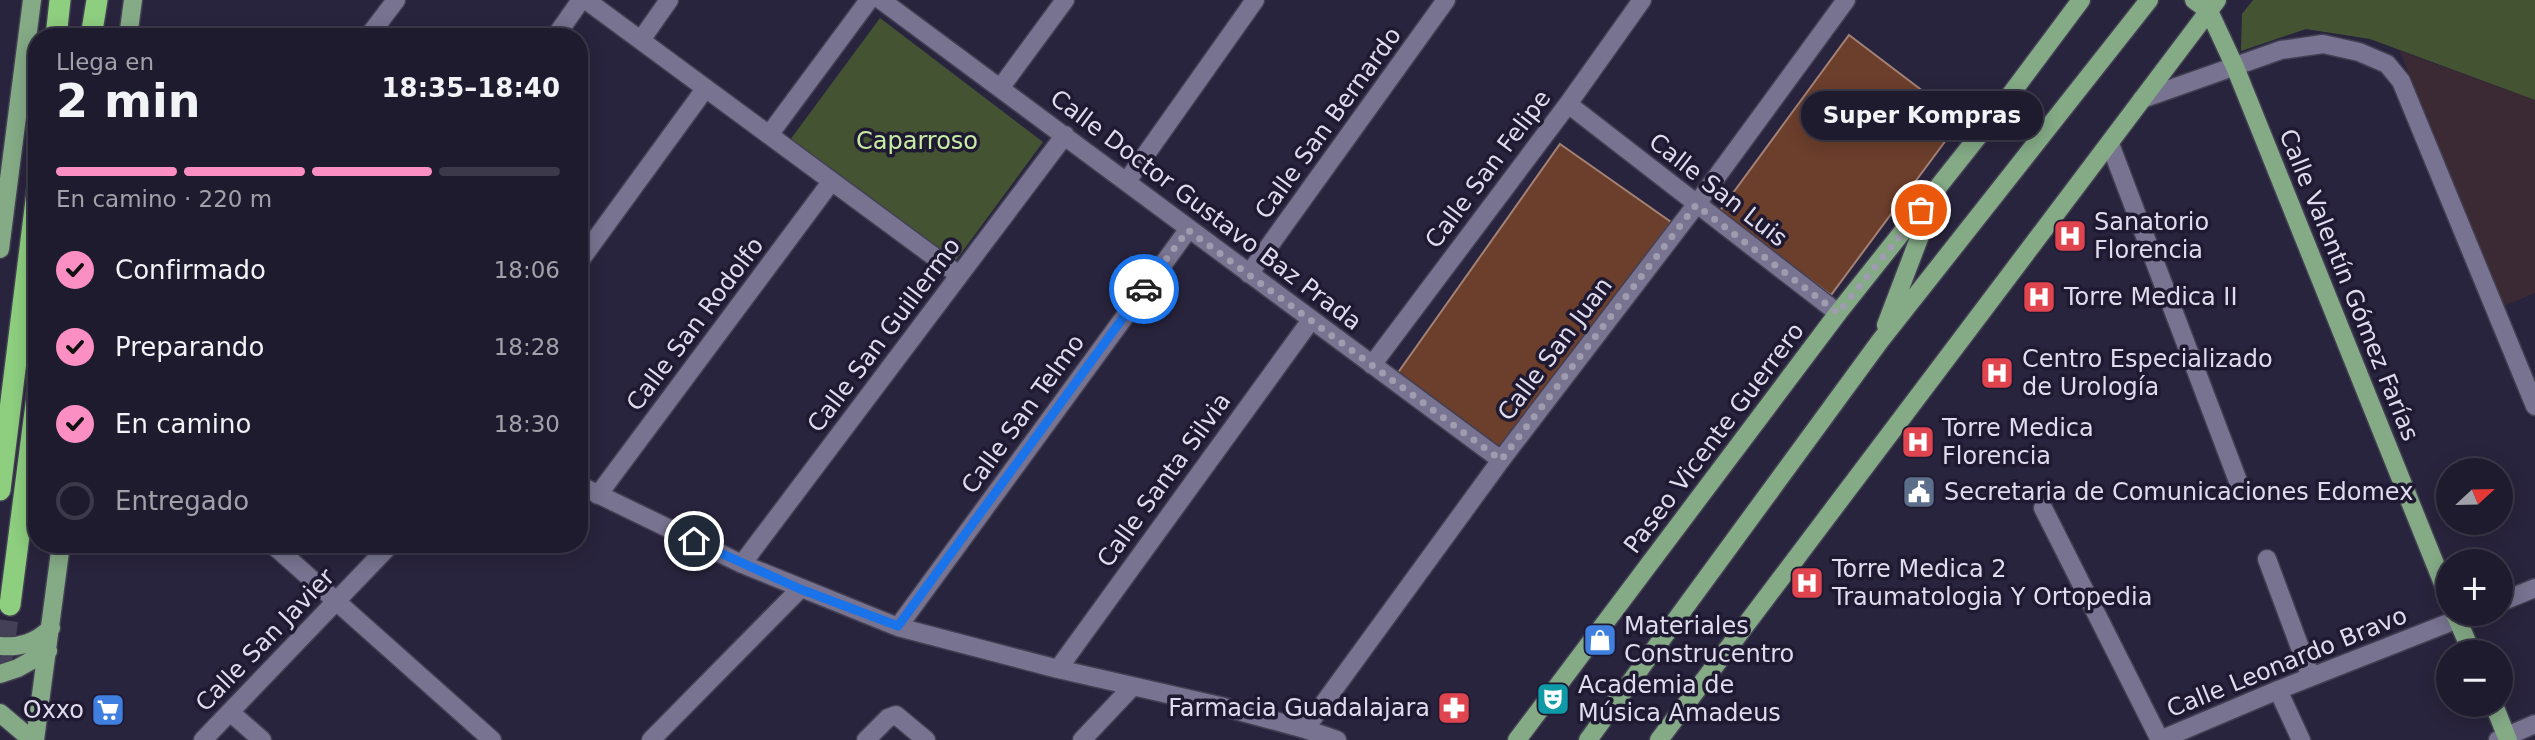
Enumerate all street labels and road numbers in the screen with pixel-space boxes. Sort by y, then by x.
street label: Calle San Bernardo [1249,22,1407,224]
street label: Calle Doctor Gustavo Baz Prada [1045,84,1367,336]
street label: Calle San Felipe [1419,84,1557,254]
street label: Calle Valentín Gómez Farías [2274,125,2424,445]
street label: Calle San Luis [1643,127,1793,253]
street label: Calle San Rodolfo [621,232,769,416]
street label: Calle San Guillermo [802,232,966,438]
street label: Calle San Juan [1492,272,1618,426]
street label: Paseo Vicente Guerrero [1618,317,1810,559]
street label: Calle San Telmo [956,329,1090,499]
street label: Calle Santa Silvia [1091,388,1237,572]
street label: Calle San Javier [190,563,340,717]
street label: Calle Leonardo Bravo [2163,601,2411,723]

